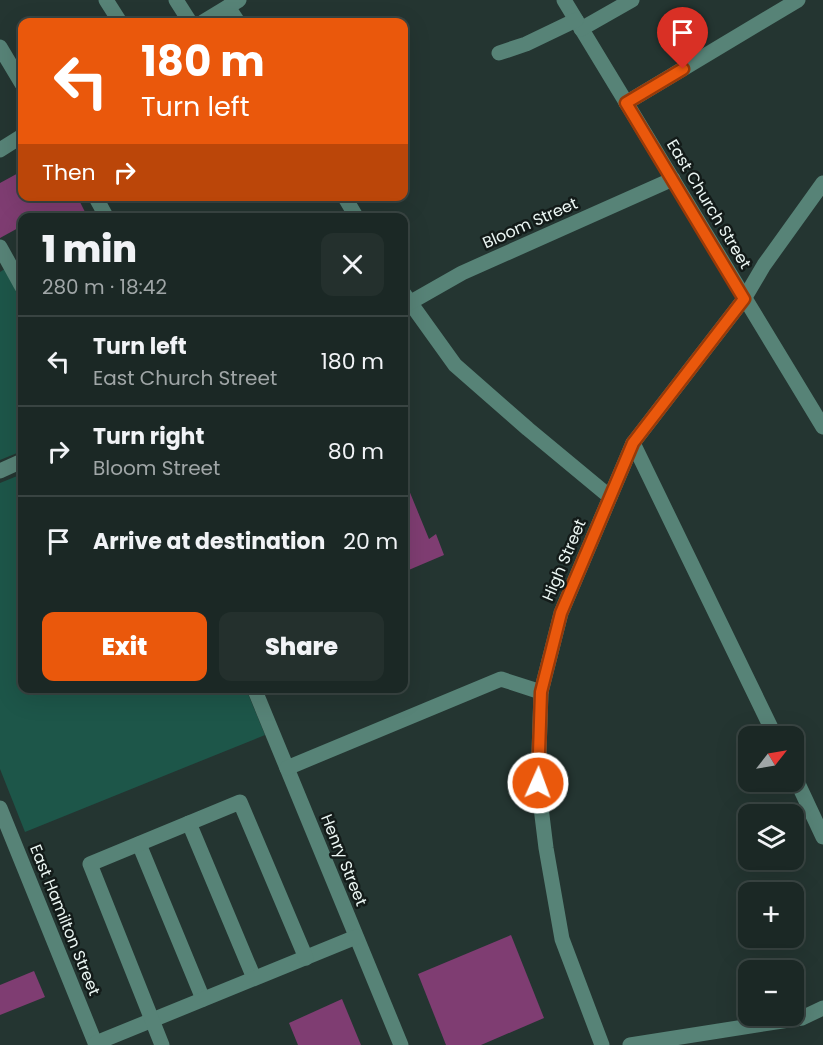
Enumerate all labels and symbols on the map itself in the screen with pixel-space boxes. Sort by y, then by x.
pin [657,7,708,69]
street label: East Church Street [661,135,757,273]
street label: Bloom Street [479,192,581,254]
street label: High Street [536,515,592,605]
north arrow [738,726,804,792]
position arrow [506,751,570,815]
street label: Henry Street [315,811,373,910]
street label: East Hamilton Street [24,841,106,999]

